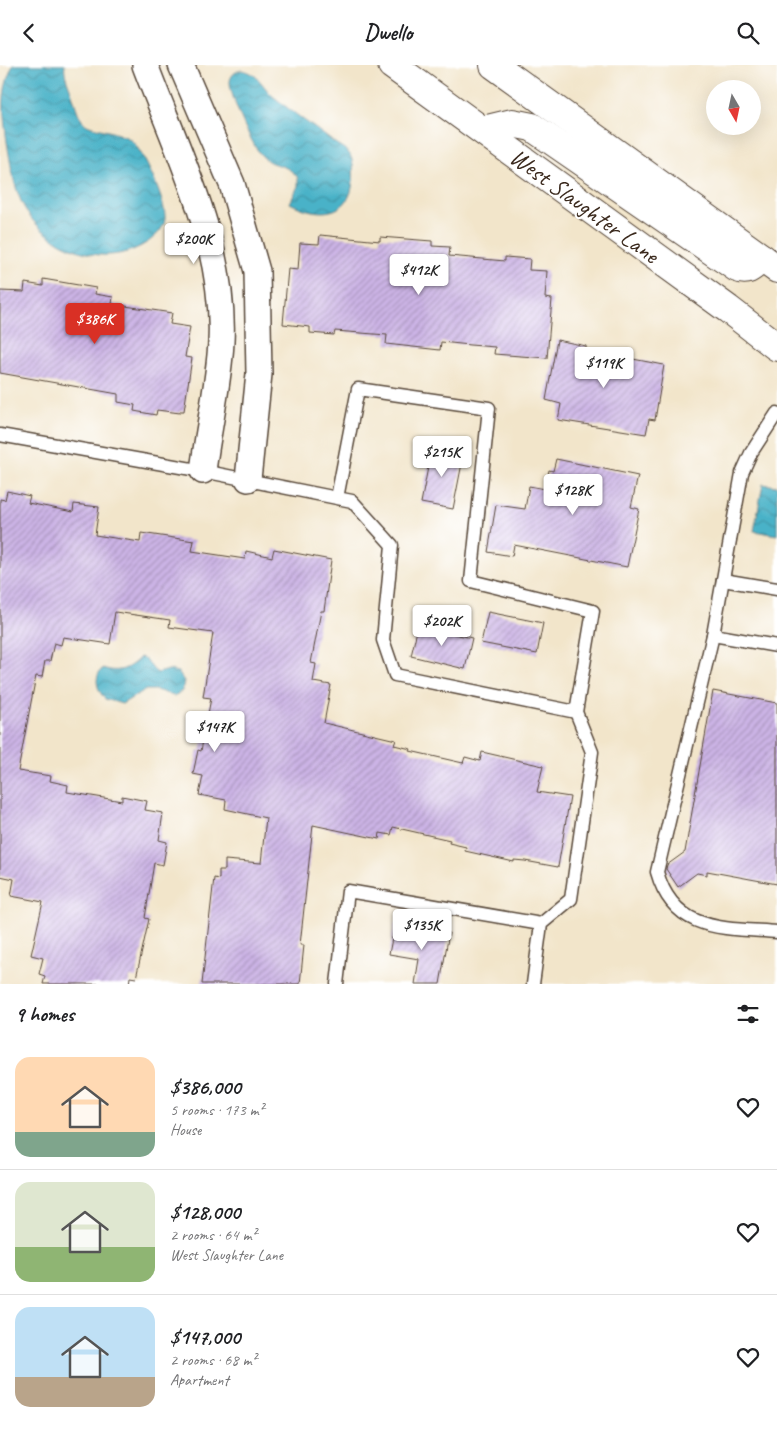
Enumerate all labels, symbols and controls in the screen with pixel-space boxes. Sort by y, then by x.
icon: back [15,19,43,47]
text: Dwello [365,19,412,47]
icon: search [734,19,762,47]
north arrow [706,80,761,135]
map controls [706,80,761,135]
street label: West Slaughter Lane [504,141,667,272]
pin: $200K [159,223,229,265]
text: $200K [176,229,212,249]
pin: $412K [384,253,454,296]
text: $412K [401,260,437,280]
pin: $386K [60,303,130,345]
text: $386K [76,309,114,329]
pin: $119K [569,347,639,389]
text: $119K [586,353,622,373]
pin: $215K [407,435,477,478]
text: $215K [424,442,460,462]
pin: $128K [538,473,608,516]
text: $128K [555,480,591,500]
pin: $202K [407,605,477,647]
text: $202K [424,611,460,631]
pin: $147K [180,711,250,753]
text: $147K [197,717,233,737]
pin: $135K [387,909,457,951]
text: $135K [404,915,440,935]
icon: filters [734,1000,762,1028]
text: 9 homes [15,1001,74,1027]
text: $386,000 [170,1074,241,1100]
icon: home [55,1077,115,1137]
icon: heart [734,1093,762,1121]
text: 5 rooms · 173 m² [170,1100,264,1120]
text: House [170,1120,201,1140]
text: $128,000 [170,1199,240,1225]
icon: home [55,1202,115,1262]
icon: heart [734,1218,762,1246]
text: 2 rooms · 64 m² [170,1225,256,1245]
text: West Slaughter Lane [170,1245,283,1265]
text: $147,000 [170,1324,240,1350]
icon: home [55,1327,115,1387]
icon: heart [734,1343,762,1371]
text: 2 rooms · 68 m² [170,1350,256,1370]
text: Apartment [170,1370,229,1390]

